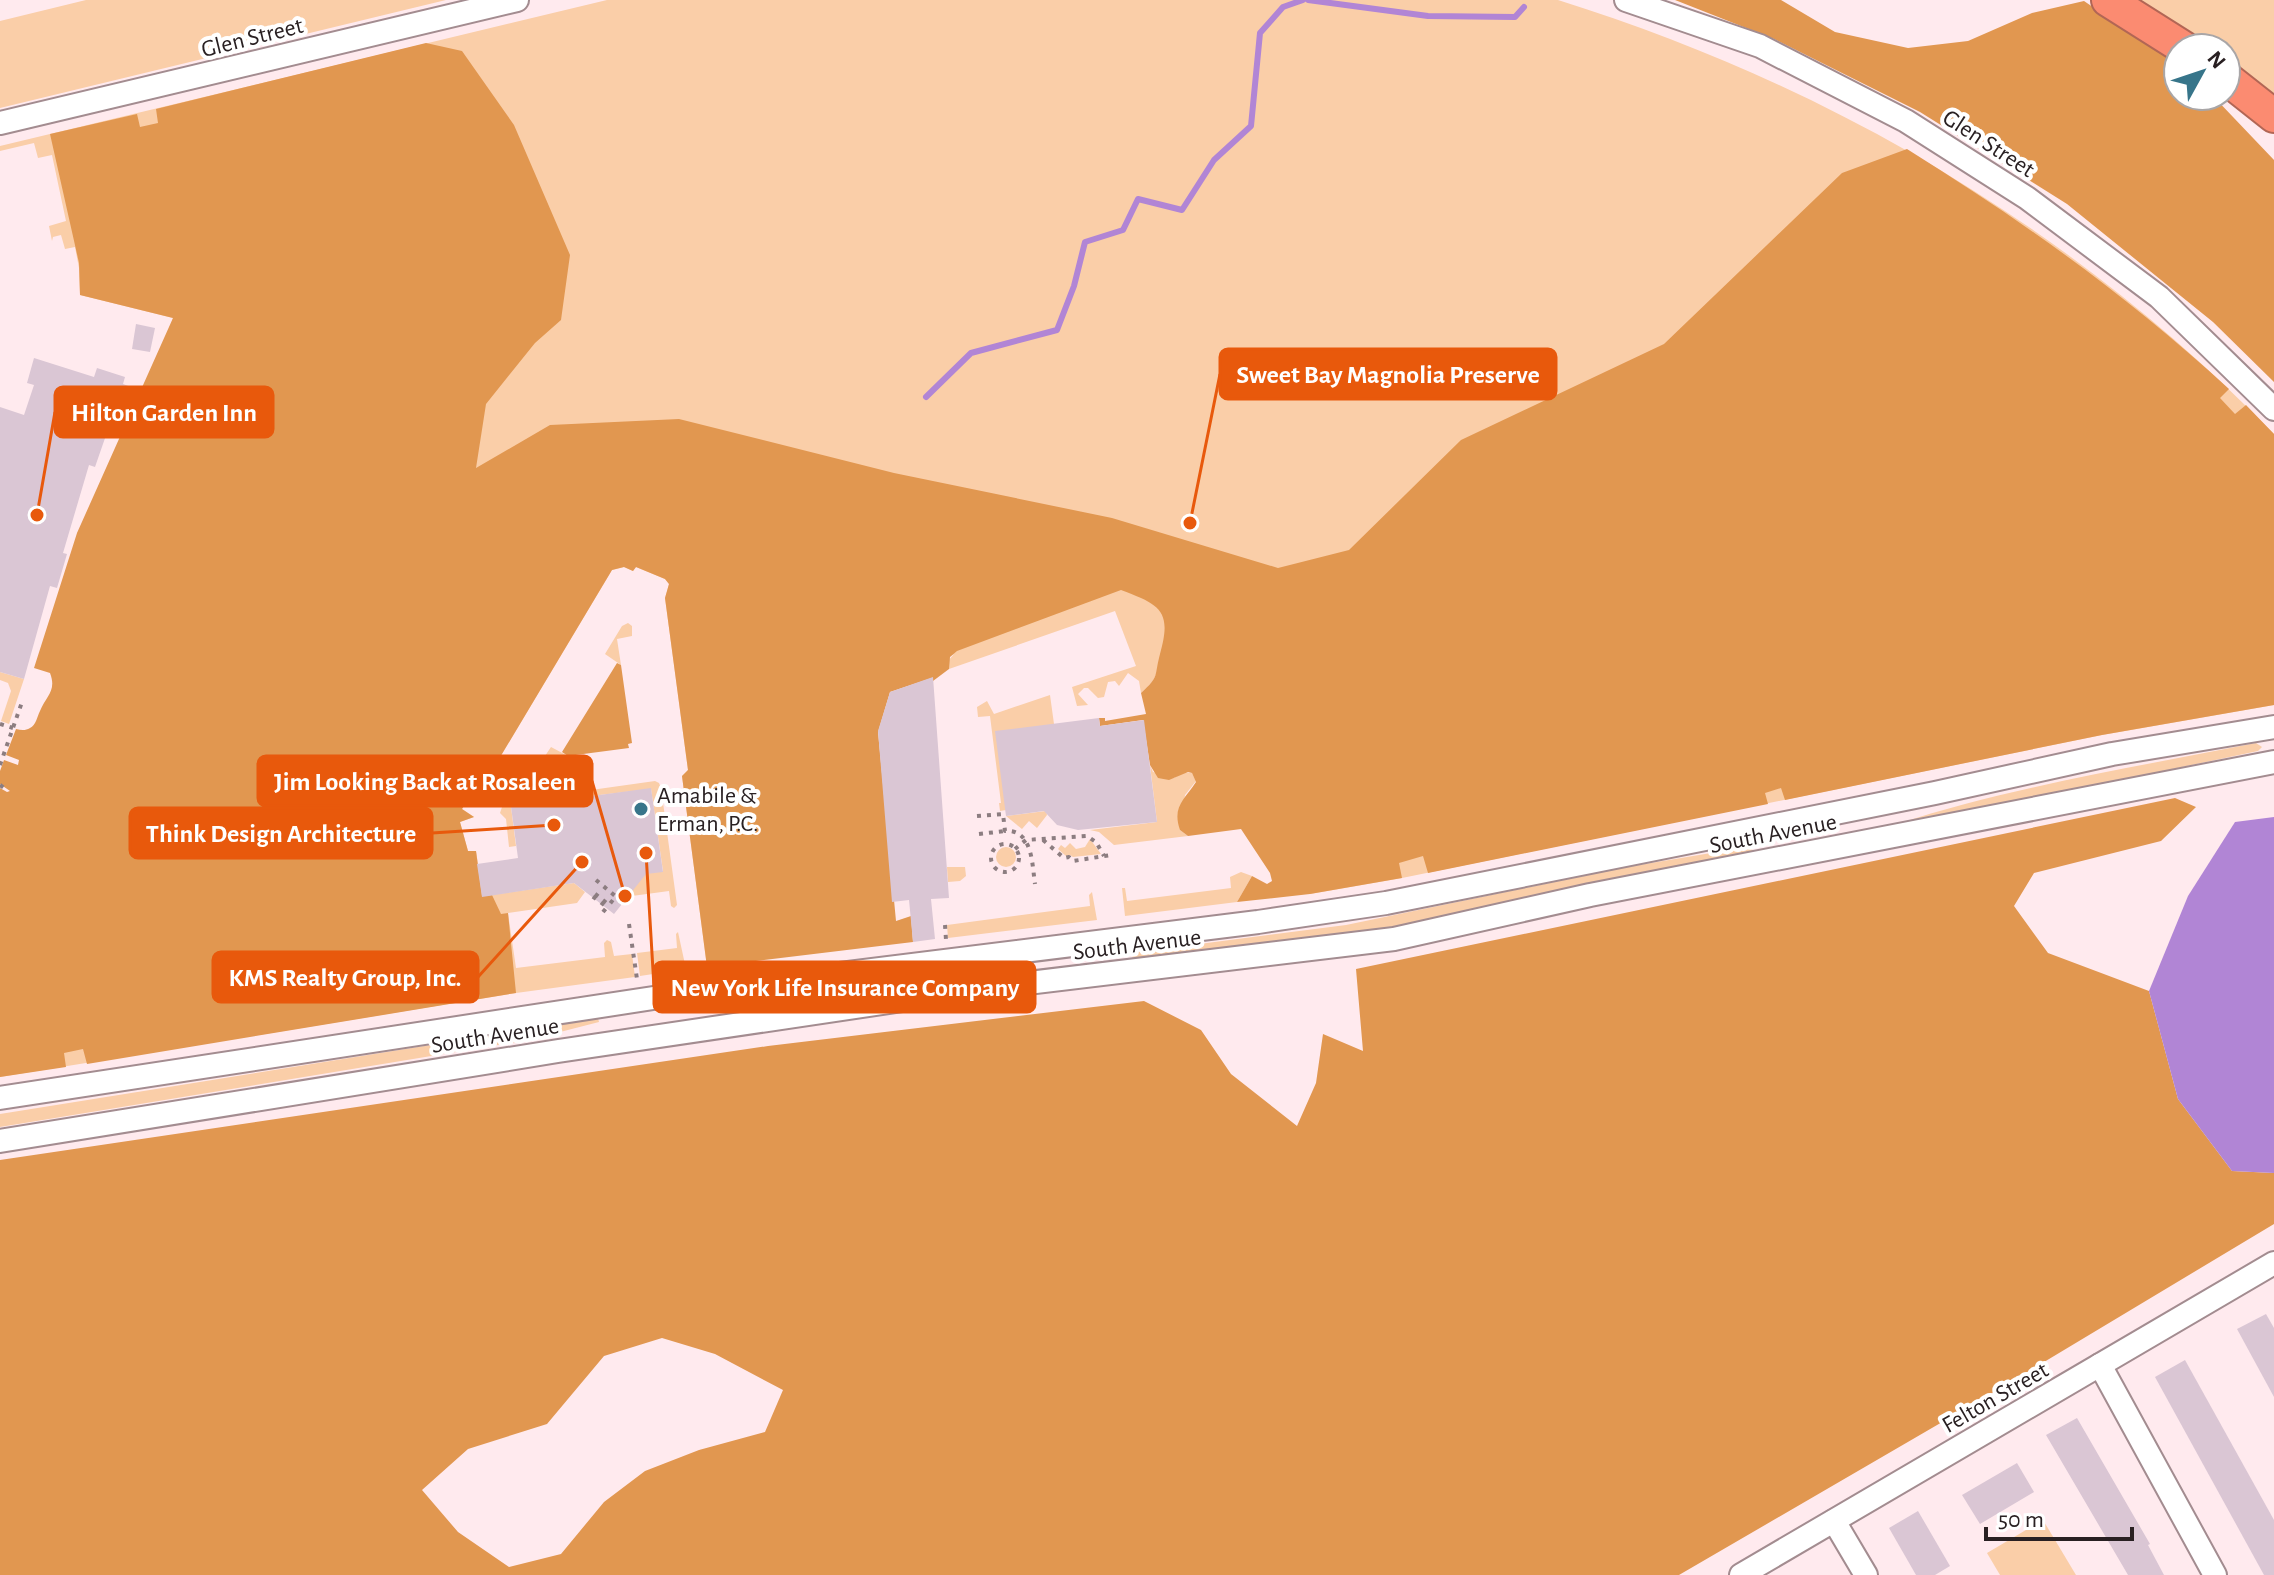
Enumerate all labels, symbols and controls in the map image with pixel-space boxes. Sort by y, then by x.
street label: Glen Street [199,14,306,62]
north arrow [2162,32,2242,112]
text: N [2203,47,2230,73]
street label: Glen Street [1938,105,2039,182]
callout: Sweet Bay Magnolia Preserve [1220,349,1556,399]
text: Sweet Bay Magnolia Preserve [1236,362,1540,388]
callout: Hilton Garden Inn [55,387,273,437]
text: Hilton Garden Inn [71,400,257,426]
callout: Jim Looking Back at Rosaleen [258,756,592,806]
text: Jim Looking Back at Rosaleen [274,769,576,795]
place label: Amabile & Erman, P.C. [657,784,758,836]
marker: Amabile & Erman, P.C. [632,800,650,818]
callout: Think Design Architecture [130,808,432,858]
street label: South Avenue [1708,810,1839,858]
text: Think Design Architecture [146,821,416,847]
street label: South Avenue [1072,925,1203,965]
callout: KMS Realty Group, Inc. [213,952,478,1002]
callout: New York Life Insurance Company [654,962,1035,1012]
text: KMS Realty Group, Inc. [229,965,461,991]
text: New York Life Insurance Company [671,975,1020,1001]
street label: South Avenue [430,1014,561,1058]
street label: Felton Street [1938,1358,2053,1438]
scale bar [1986,1491,2132,1541]
text: 50 m [1998,1508,2044,1532]

